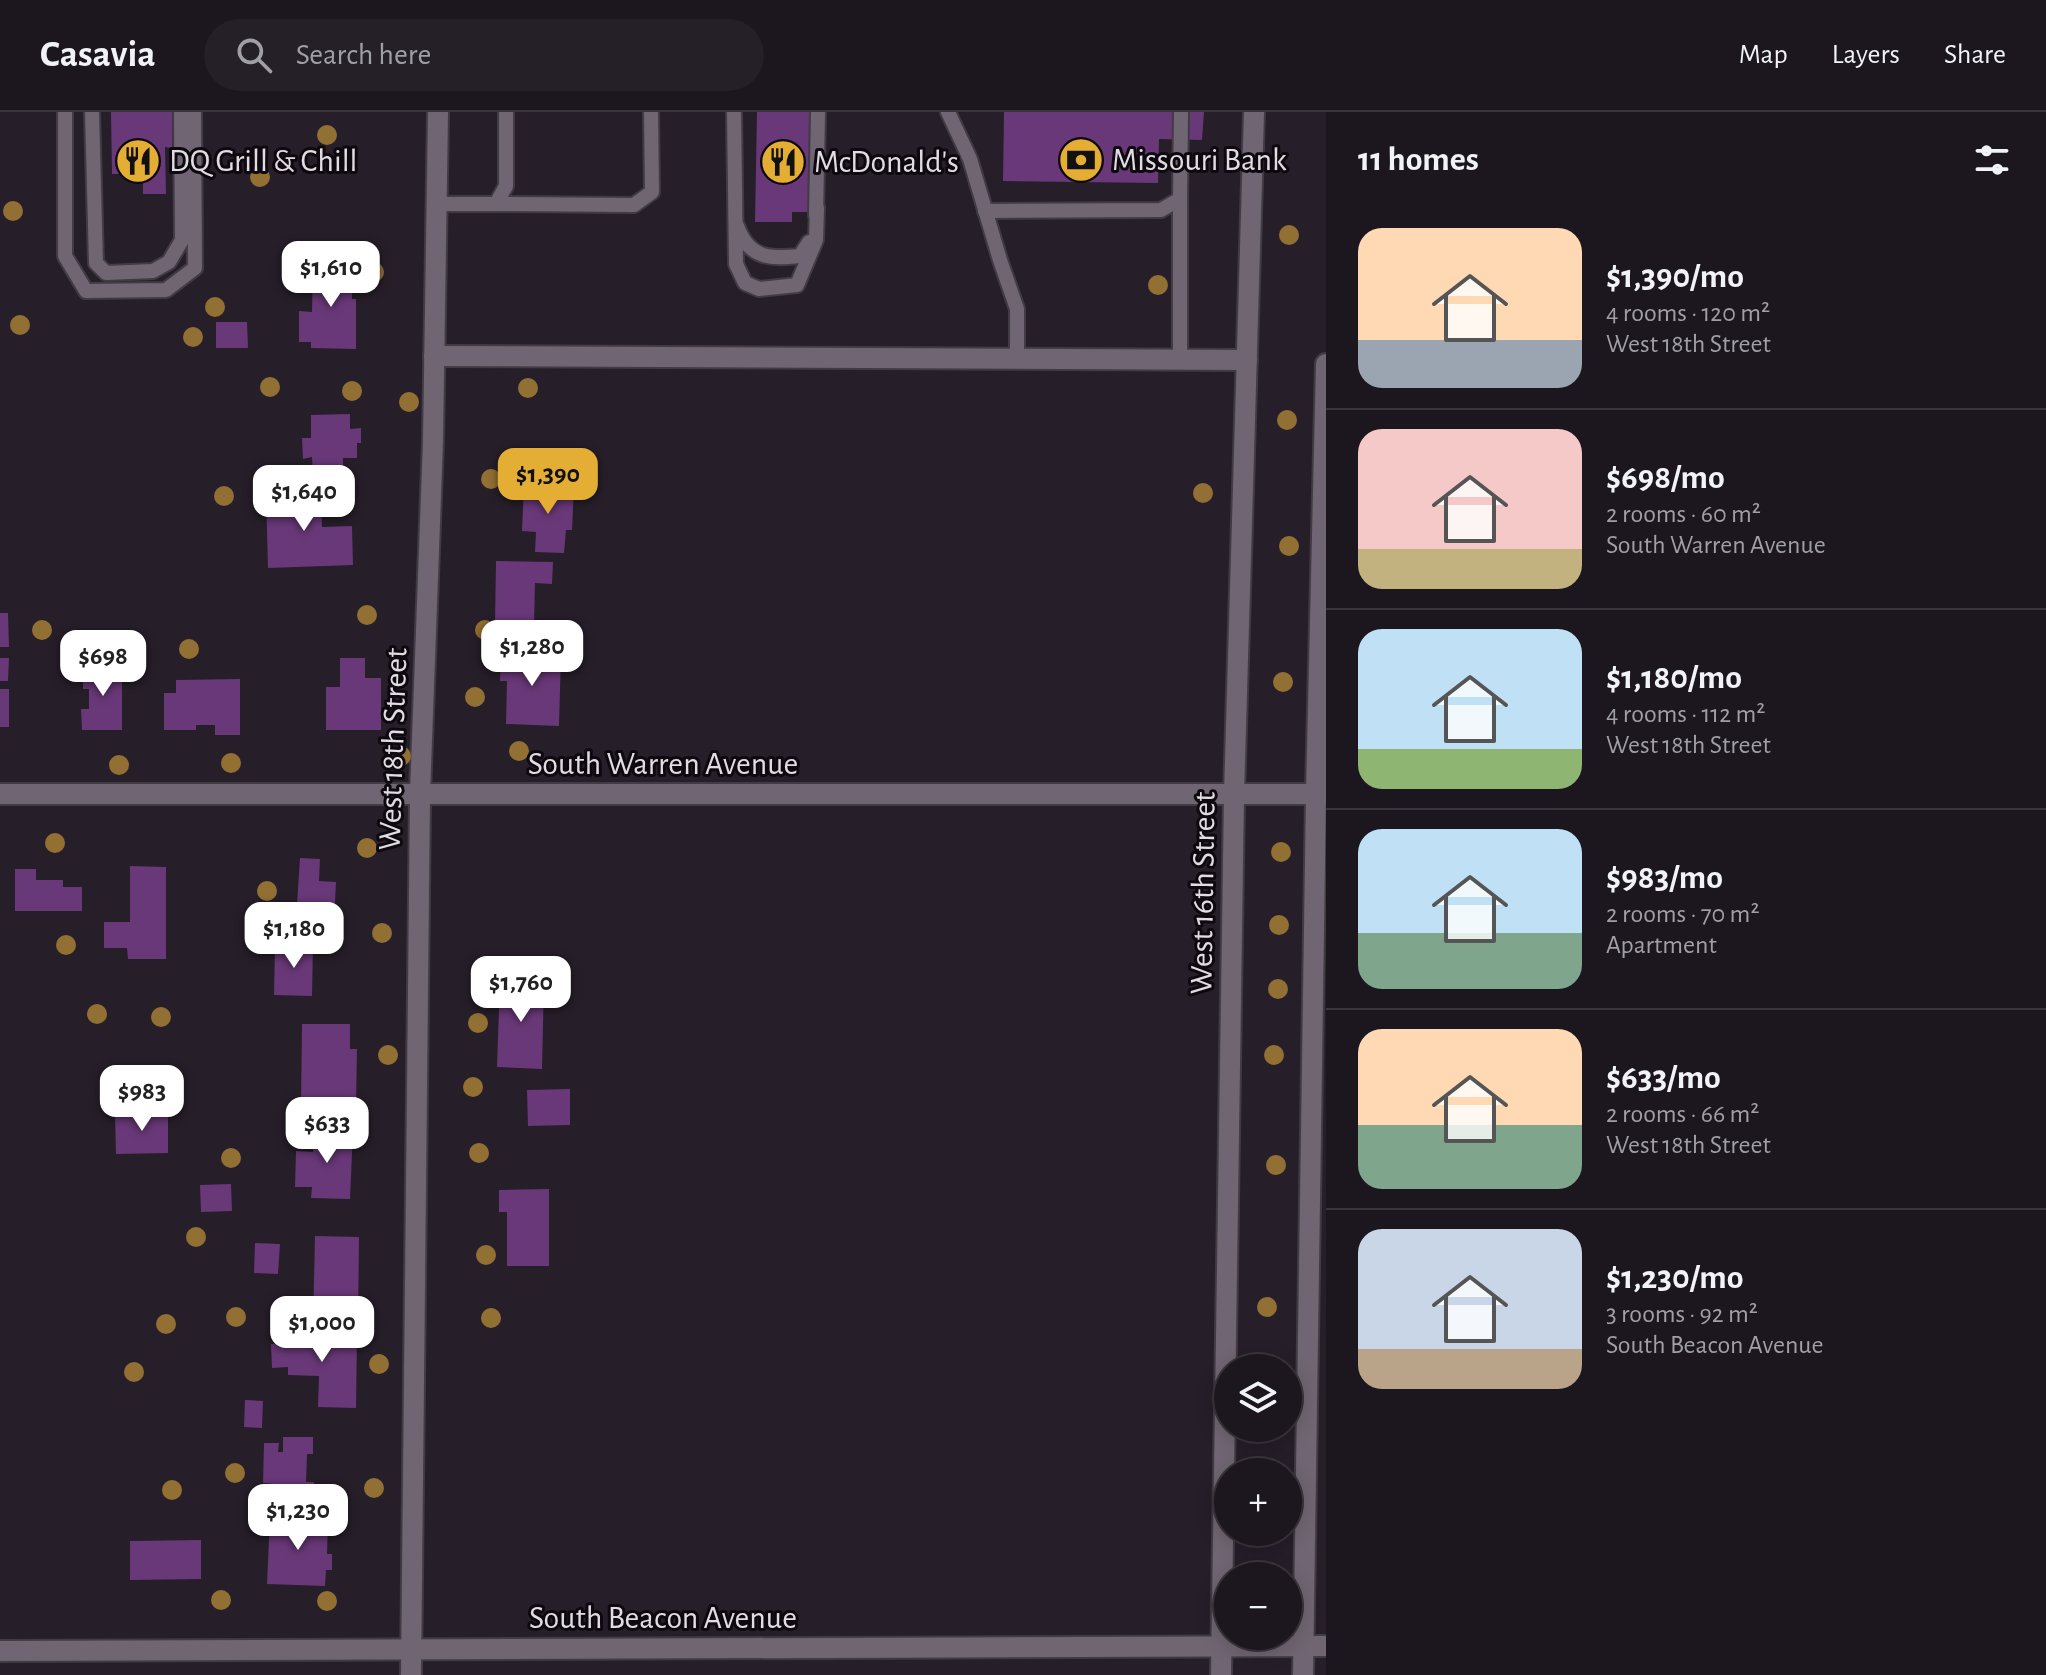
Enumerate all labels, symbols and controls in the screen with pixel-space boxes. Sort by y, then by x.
search box [204,19,764,91]
icon: search [232,33,276,77]
text: Casavia [40,36,156,74]
text: Search here [296,40,431,70]
text: Map [1739,41,1788,69]
text: Layers [1832,41,1900,69]
text: Share [1944,41,2006,69]
bank icon: Missouri Bank [1057,136,1105,184]
restaurant icon: DQ Grill & Chill [114,137,162,185]
restaurant icon: McDonald's [759,138,807,186]
icon: filters [1970,138,2014,182]
text: 11 homes [1358,143,1479,177]
place label: Missouri Bank [1112,144,1287,176]
place label: DQ Grill & Chill [169,145,357,177]
place label: McDonald's [814,146,959,178]
pin: $1,610 [266,241,396,309]
text: $1,610 [300,254,362,280]
icon: home [1422,260,1518,356]
text: $1,390/mo [1606,260,1744,294]
text: 4 rooms · 120 m² [1606,300,1770,326]
text: West 18th Street [1606,331,1771,357]
pin: $1,390 [483,448,613,516]
text: $1,390 [516,461,580,487]
icon: home [1422,461,1518,557]
text: $698/mo [1606,461,1725,495]
pin: $1,640 [239,465,369,533]
text: $1,640 [271,478,337,504]
text: 2 rooms · 60 m² [1606,501,1761,527]
text: South Warren Avenue [1606,532,1826,558]
pin: $1,280 [467,620,597,688]
pin: $698 [56,630,150,698]
text: $1,280 [499,633,565,659]
text: $698 [78,643,128,669]
street label: West 18th Street [373,647,413,851]
icon: home [1422,661,1518,757]
text: $1,180/mo [1606,661,1742,695]
text: 4 rooms · 112 m² [1606,701,1765,727]
text: West 18th Street [1606,732,1771,758]
street label: South Warren Avenue [528,748,798,780]
street label: West 16th Street [1185,791,1221,995]
icon: home [1422,861,1518,957]
text: $983/mo [1606,861,1723,895]
text: 2 rooms · 70 m² [1606,901,1759,927]
pin: $1,180 [229,902,359,970]
text: $1,180 [263,915,325,941]
text: Apartment [1606,932,1717,958]
pin: $1,760 [456,956,586,1024]
text: $1,760 [489,969,553,995]
icon: home [1422,1061,1518,1157]
text: $633/mo [1606,1061,1721,1095]
pin: $983 [95,1065,189,1133]
text: $983 [118,1078,166,1104]
pin: $633 [280,1097,374,1165]
text: 2 rooms · 66 m² [1606,1101,1759,1127]
text: $633 [304,1110,350,1136]
text: West 18th Street [1606,1132,1771,1158]
icon: home [1422,1261,1518,1357]
text: $1,230/mo [1606,1261,1744,1295]
pin: $1,000 [257,1296,387,1364]
text: 3 rooms · 92 m² [1606,1301,1758,1327]
text: $1,000 [288,1309,356,1335]
text: South Beacon Avenue [1606,1332,1824,1358]
map controls [1214,1354,1302,1650]
button: layers [1214,1354,1302,1442]
button: + [1214,1458,1302,1546]
pin: $1,230 [233,1484,363,1552]
text: $1,230 [266,1497,330,1523]
button: − [1214,1562,1302,1650]
street label: South Beacon Avenue [529,1602,797,1634]

